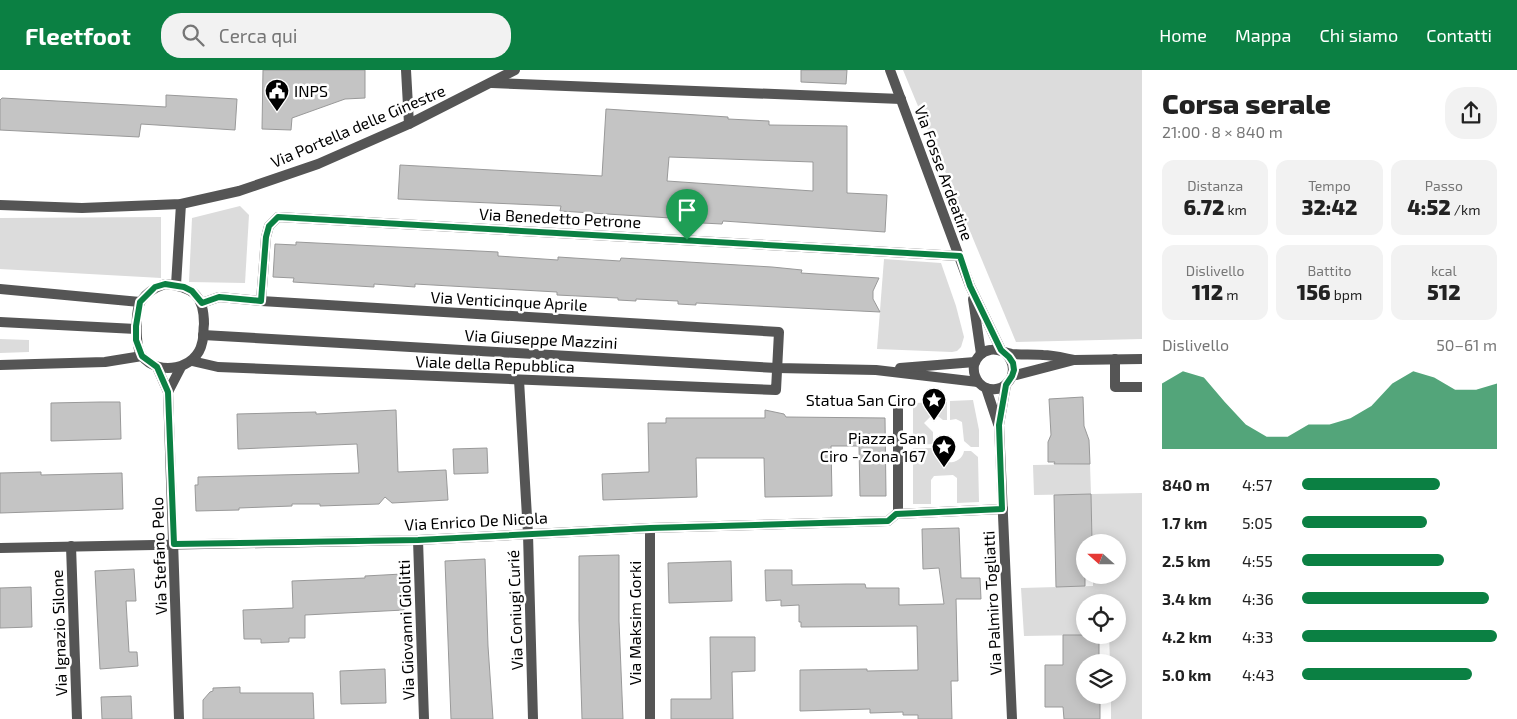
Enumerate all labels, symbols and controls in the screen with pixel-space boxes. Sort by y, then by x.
search box [161,13,511,58]
text: Fleetfoot [25,21,131,50]
icon: search [179,21,207,49]
text: Cerca qui [219,24,298,47]
text: Home [1159,24,1207,46]
text: Mappa [1235,24,1291,46]
text: Chi siamo [1319,24,1398,46]
text: Contatti [1426,24,1492,46]
public building icon: INPS [264,78,290,112]
street label: Via Portella delle Ginestre [268,80,448,171]
place label: INPS [294,81,328,100]
text: Corsa serale [1162,86,1331,120]
button: share [1445,87,1497,139]
street label: Via Fosse Ardeatine [911,103,978,243]
text: 21:00 · 8 × 840 m [1162,122,1283,141]
text: Distanza [1187,177,1243,194]
text: Tempo [1308,177,1351,194]
text: Passo [1425,177,1463,194]
pin [666,189,708,240]
text: 6.72 [1183,194,1224,219]
text: 32:42 [1301,194,1358,219]
text: 4:52 [1407,194,1451,219]
icon: arrive [673,196,701,224]
text: km [1224,201,1247,218]
text: /km [1451,201,1480,218]
street label: Via Benedetto Petrone [478,204,642,231]
text: Dislivello [1186,262,1244,279]
text: Battito [1308,262,1351,279]
text: kcal [1431,262,1457,279]
text: 112 [1192,279,1223,304]
text: 156 [1297,279,1331,304]
text: 512 [1427,279,1461,304]
text: m [1223,286,1239,303]
text: bpm [1331,286,1362,303]
street label: Via Venticinque Aprile [430,287,588,314]
street label: Via Giuseppe Mazzini [464,325,618,352]
text: Dislivello [1162,335,1229,354]
text: 50–61 m [1436,335,1497,354]
street label: Viale della Repubblica [415,351,575,376]
place icon: Statua San Ciro [921,387,947,421]
place label: Statua San Ciro [806,390,916,409]
place label: Piazza San Ciro - Zona 167 [820,428,926,465]
place icon: Piazza San Ciro - Zona 167 [931,434,957,468]
text: 840 m [1162,475,1210,494]
text: 4:57 [1242,475,1272,494]
street label: Via Stefano Pelo [147,497,170,615]
street label: Via Enrico De Nicola [404,507,548,534]
text: 1.7 km [1162,513,1207,532]
text: 5:05 [1242,513,1273,532]
street label: Via Palmiro Togliatti [978,530,1005,676]
north arrow [1076,534,1126,584]
map controls [1076,534,1126,704]
street label: Via Coniugi Curié [503,550,526,670]
text: 2.5 km [1162,551,1211,570]
text: 4:55 [1242,551,1273,570]
street label: Via Giovanni Giolitti [394,560,417,700]
street label: Via Maksim Gorki [625,561,644,685]
street label: Via Ignazio Silone [47,569,70,697]
text: 3.4 km [1162,589,1212,608]
text: 4:36 [1242,589,1274,608]
button: locate [1076,594,1126,644]
text: 4.2 km [1162,627,1212,646]
text: 4:33 [1242,627,1273,646]
button: layers [1076,654,1126,704]
text: 5.0 km [1162,665,1211,684]
text: 4:43 [1242,665,1274,684]

